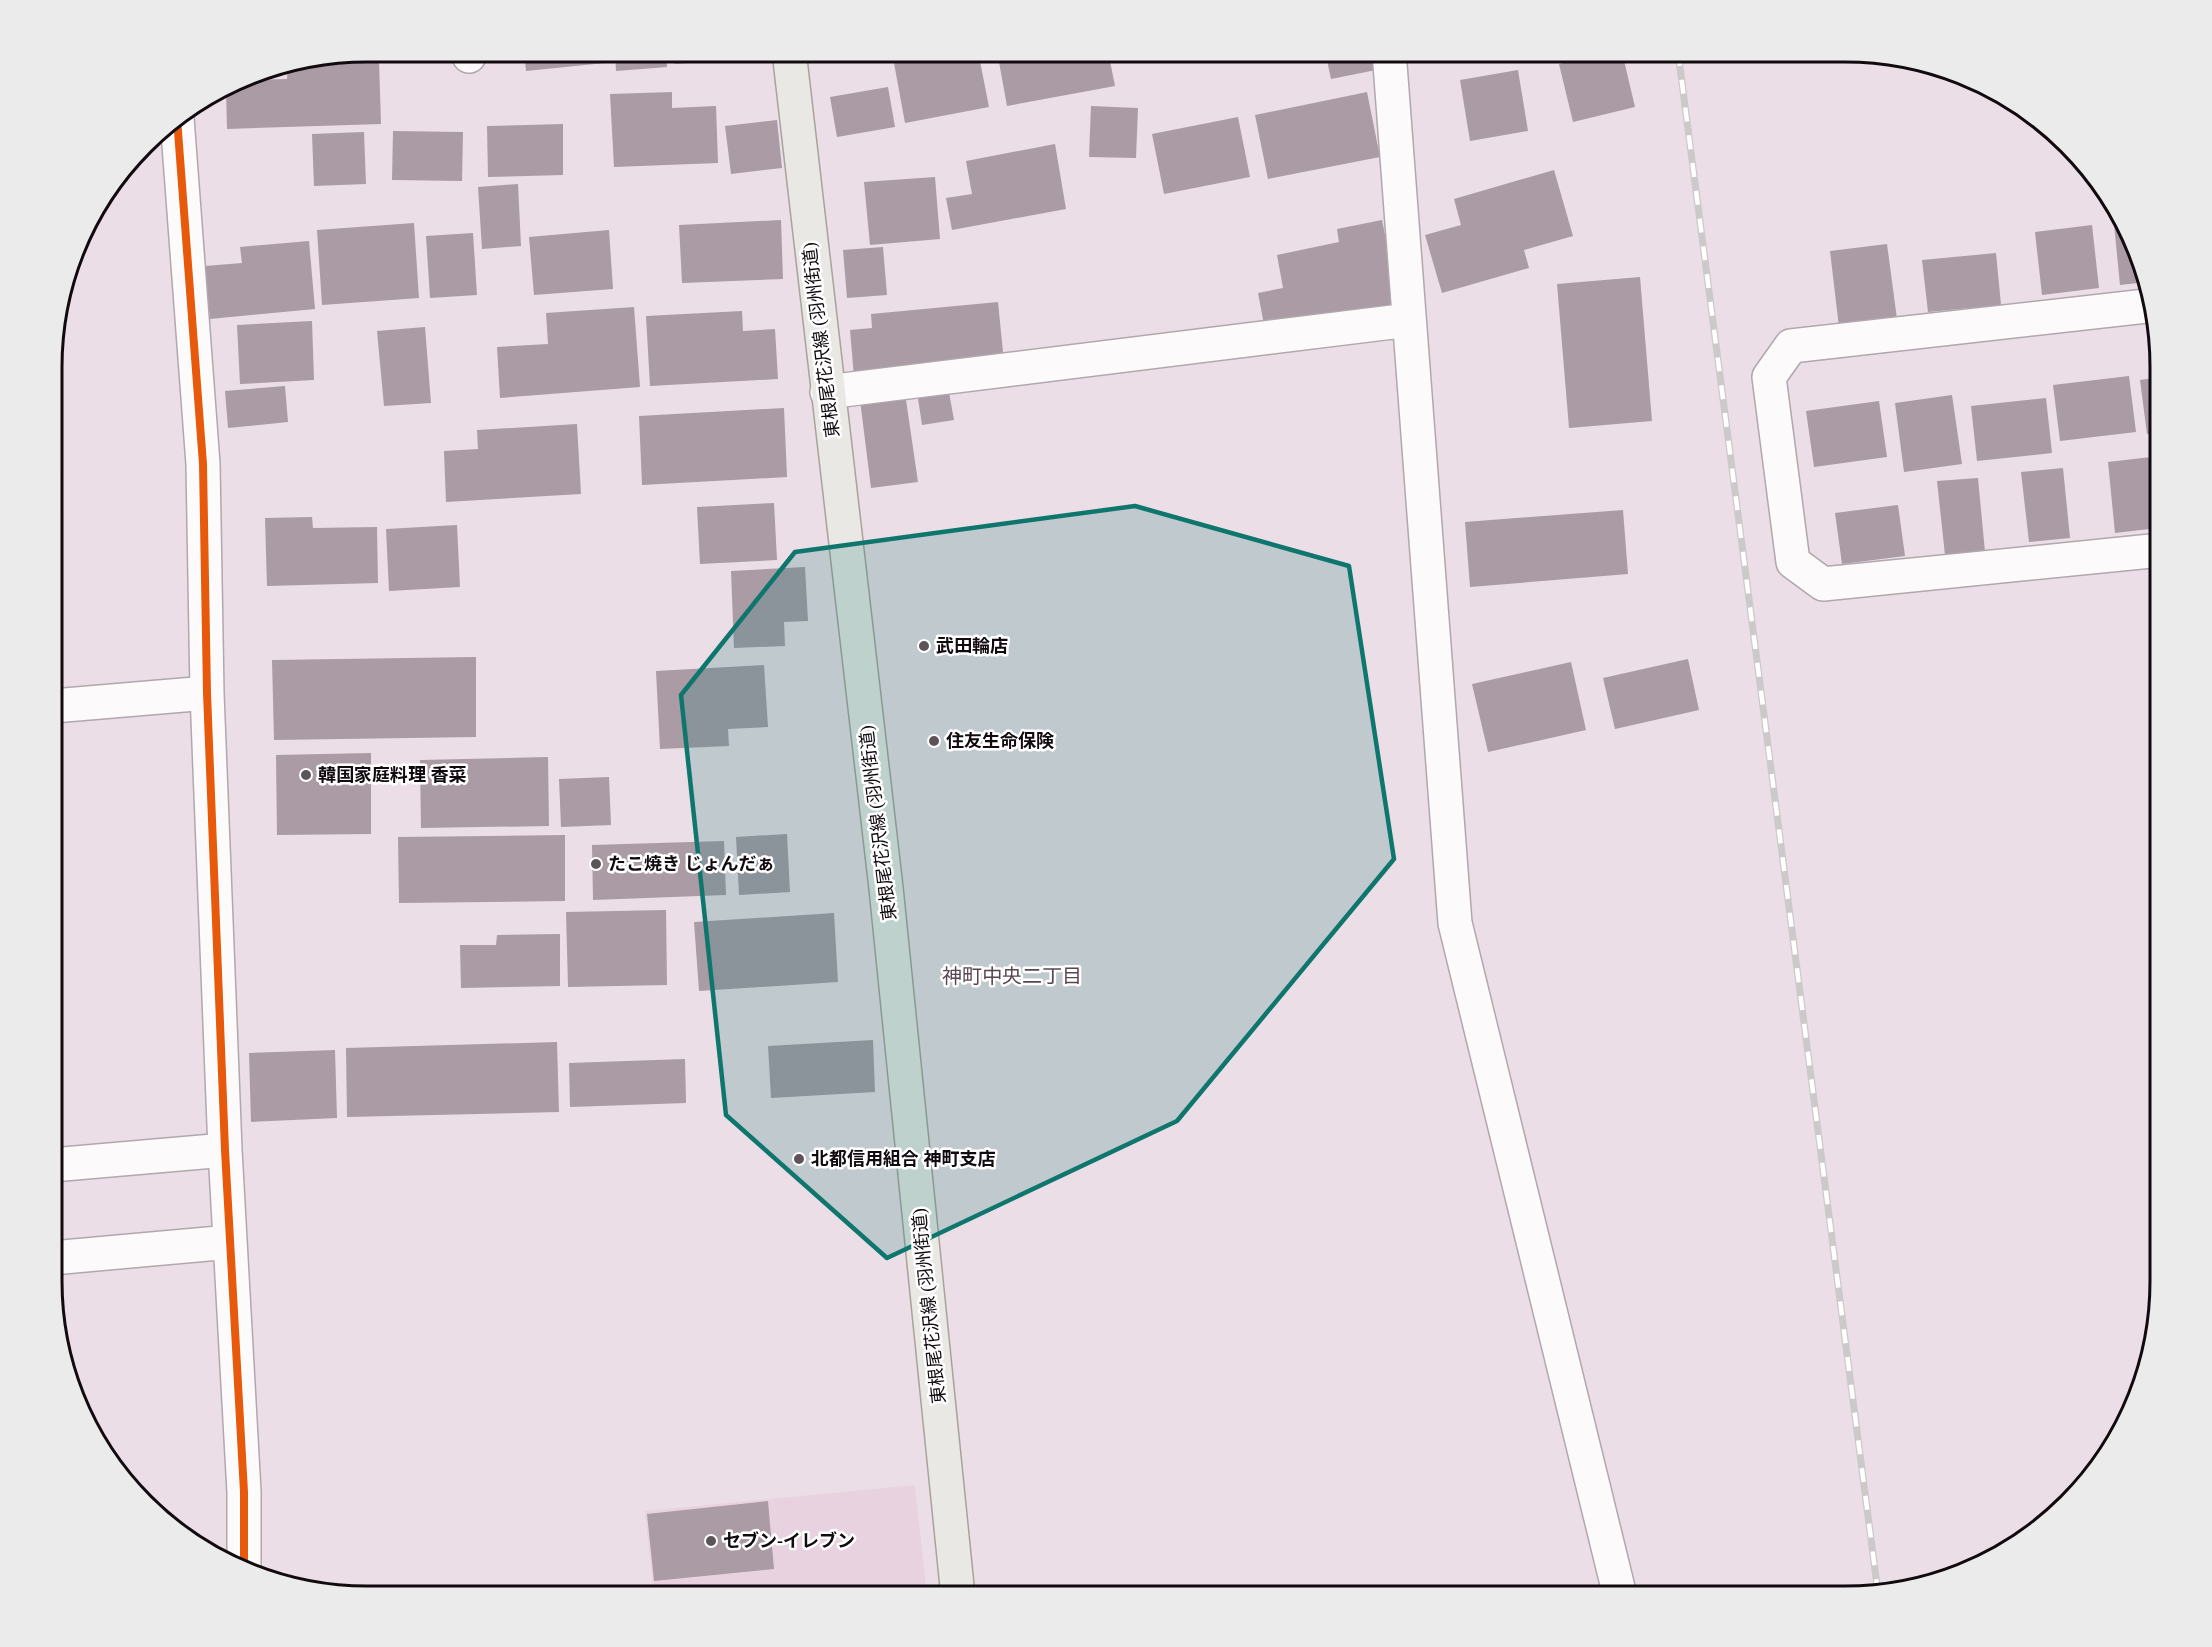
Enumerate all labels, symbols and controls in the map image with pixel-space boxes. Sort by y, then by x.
street label: 東根尾花沢線 (羽州街道) [799,241,844,439]
place label: 武田輪店 [936,636,1008,656]
marker: 武田輪店 [917,639,931,653]
street label: 東根尾花沢線 (羽州街道) [856,724,901,922]
place label: 住友生命保険 [946,731,1054,751]
marker: 住友生命保険 [927,734,941,748]
place label: 韓国家庭料理 香菜 [318,765,467,785]
marker: 韓国家庭料理 香菜 [299,768,313,782]
place label: たこ焼き じょんだぁ [608,854,775,874]
marker: たこ焼き じょんだぁ [589,857,603,871]
district label: 神町中央二丁目 [942,965,1082,987]
place label: 北都信用組合 神町支店 [811,1149,996,1169]
marker: 北都信用組合 神町支店 [792,1152,806,1166]
street label: 東根尾花沢線 (羽州街道) [909,1207,950,1405]
place label: セブン-イレブン [723,1531,855,1551]
marker: セブン-イレブン [704,1534,718,1548]

